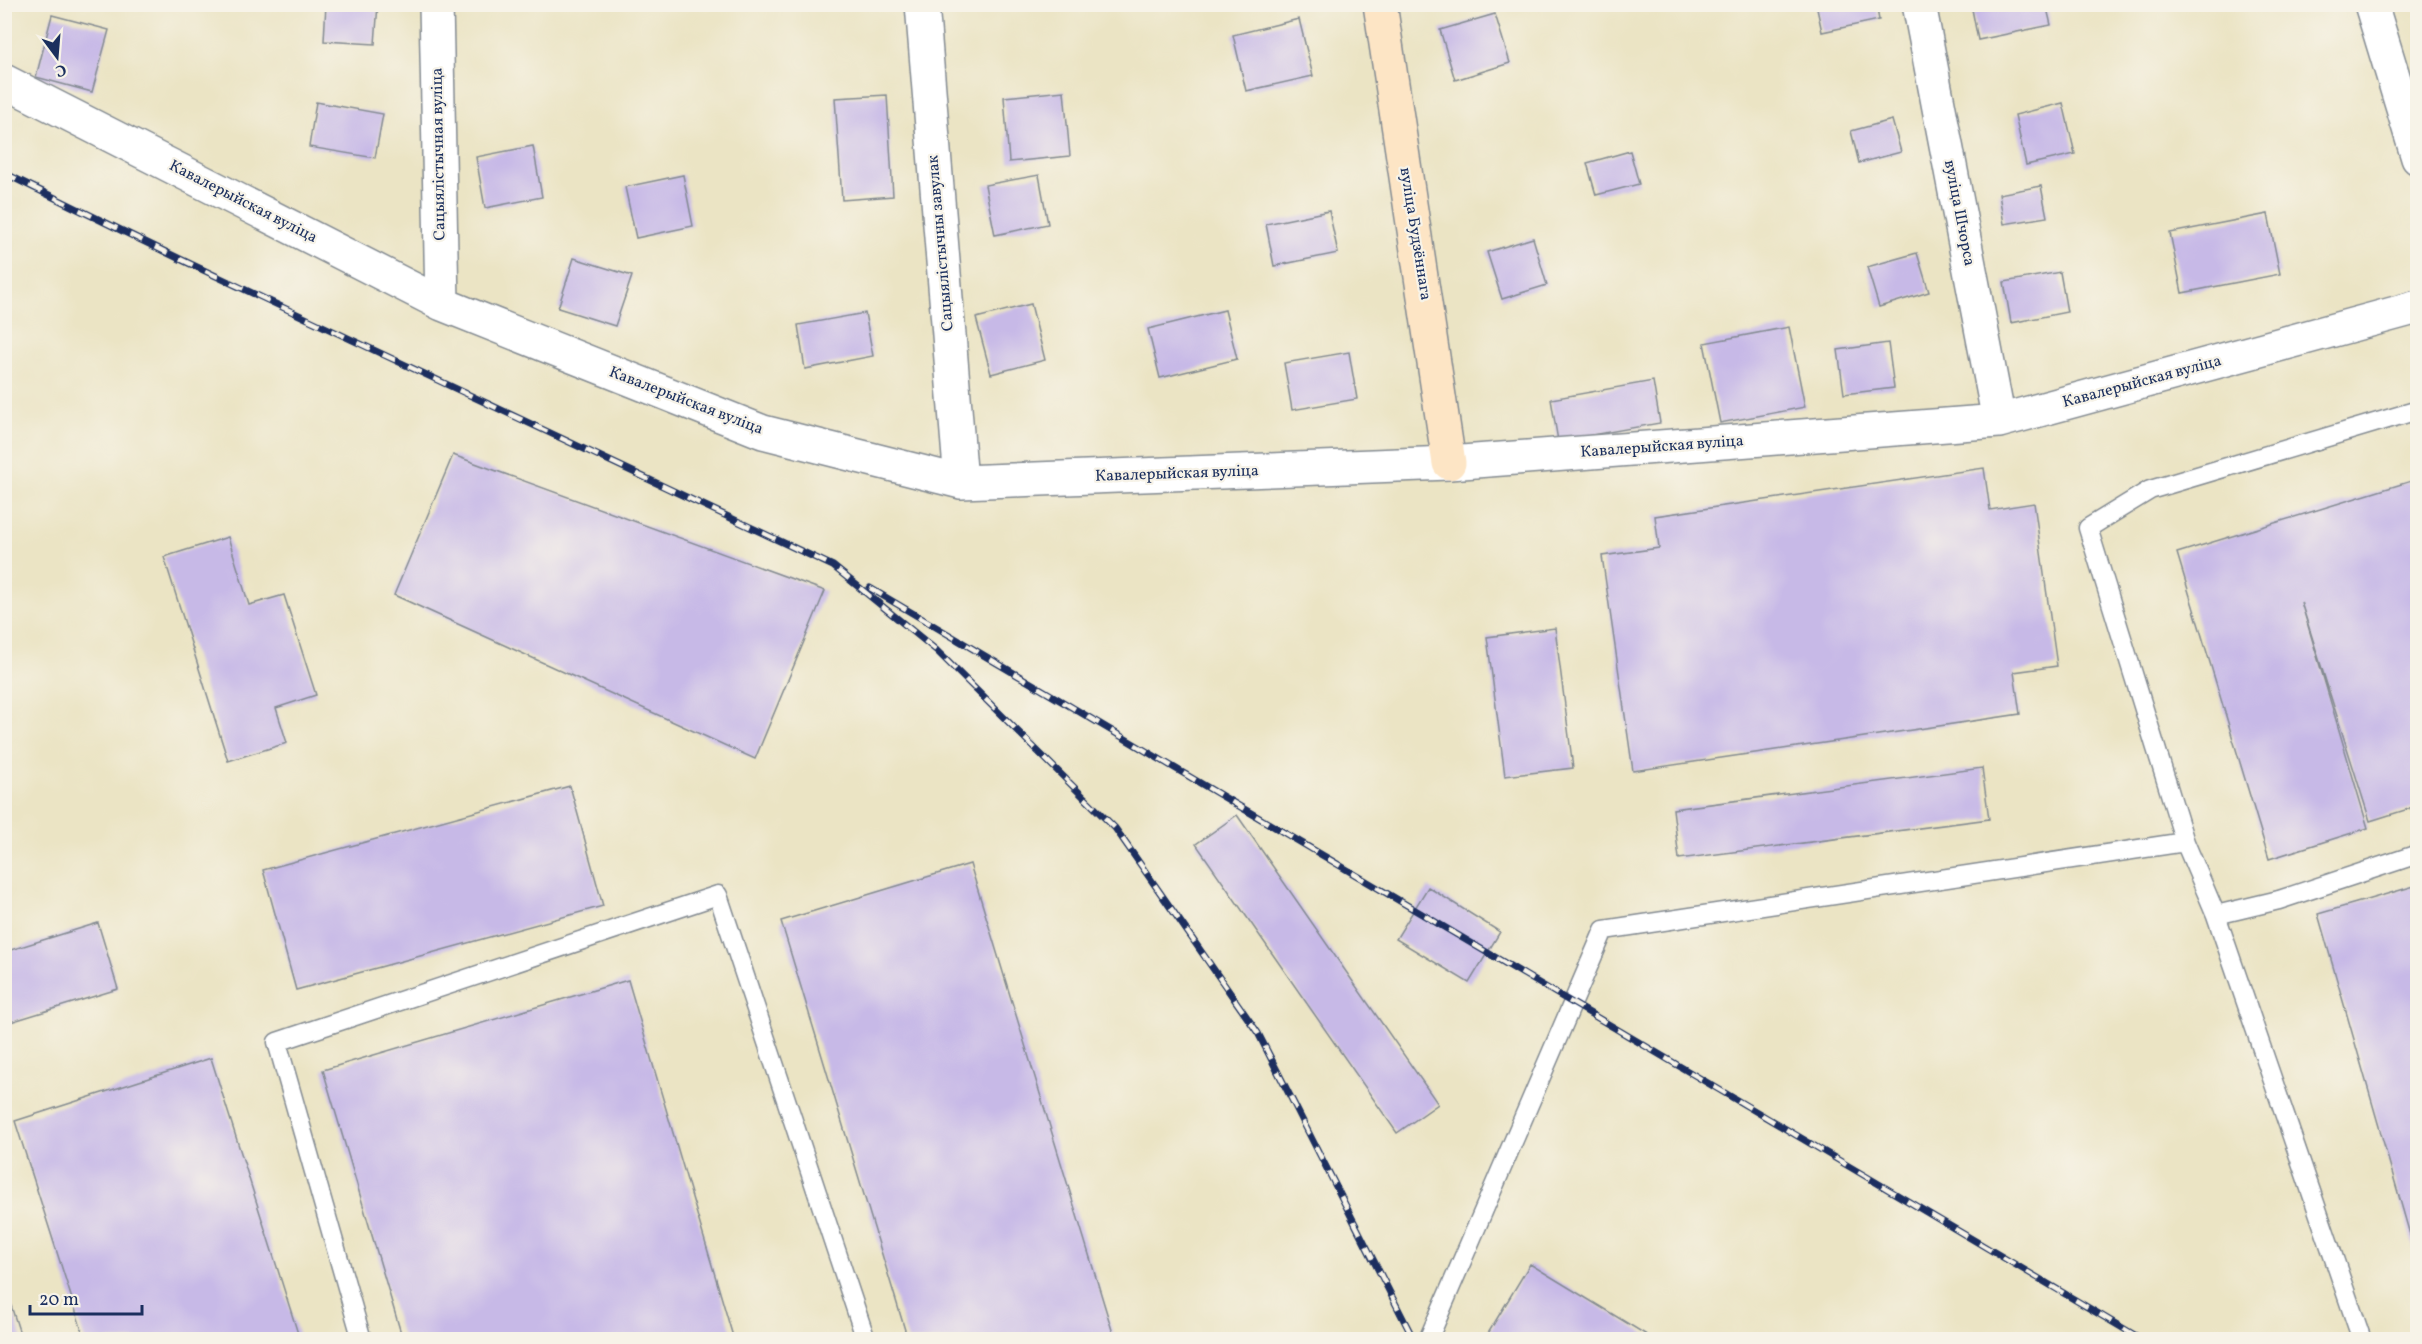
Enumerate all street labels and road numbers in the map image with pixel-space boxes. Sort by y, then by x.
street label: Сацыялістычная вуліца [426,67,452,241]
street label: Сацыялістычны завулак [922,154,960,332]
street label: Кавалерыйская вуліца [165,155,321,249]
street label: вуліца Шчорса [1938,158,1980,268]
street label: вуліца Будзённага [1394,166,1436,302]
street label: Кавалерыйская вуліца [2060,350,2224,414]
street label: Кавалерыйская вуліца [606,361,766,441]
street label: Кавалерыйская вуліца [1580,430,1744,464]
street label: Кавалерыйская вуліца [1095,460,1259,488]

